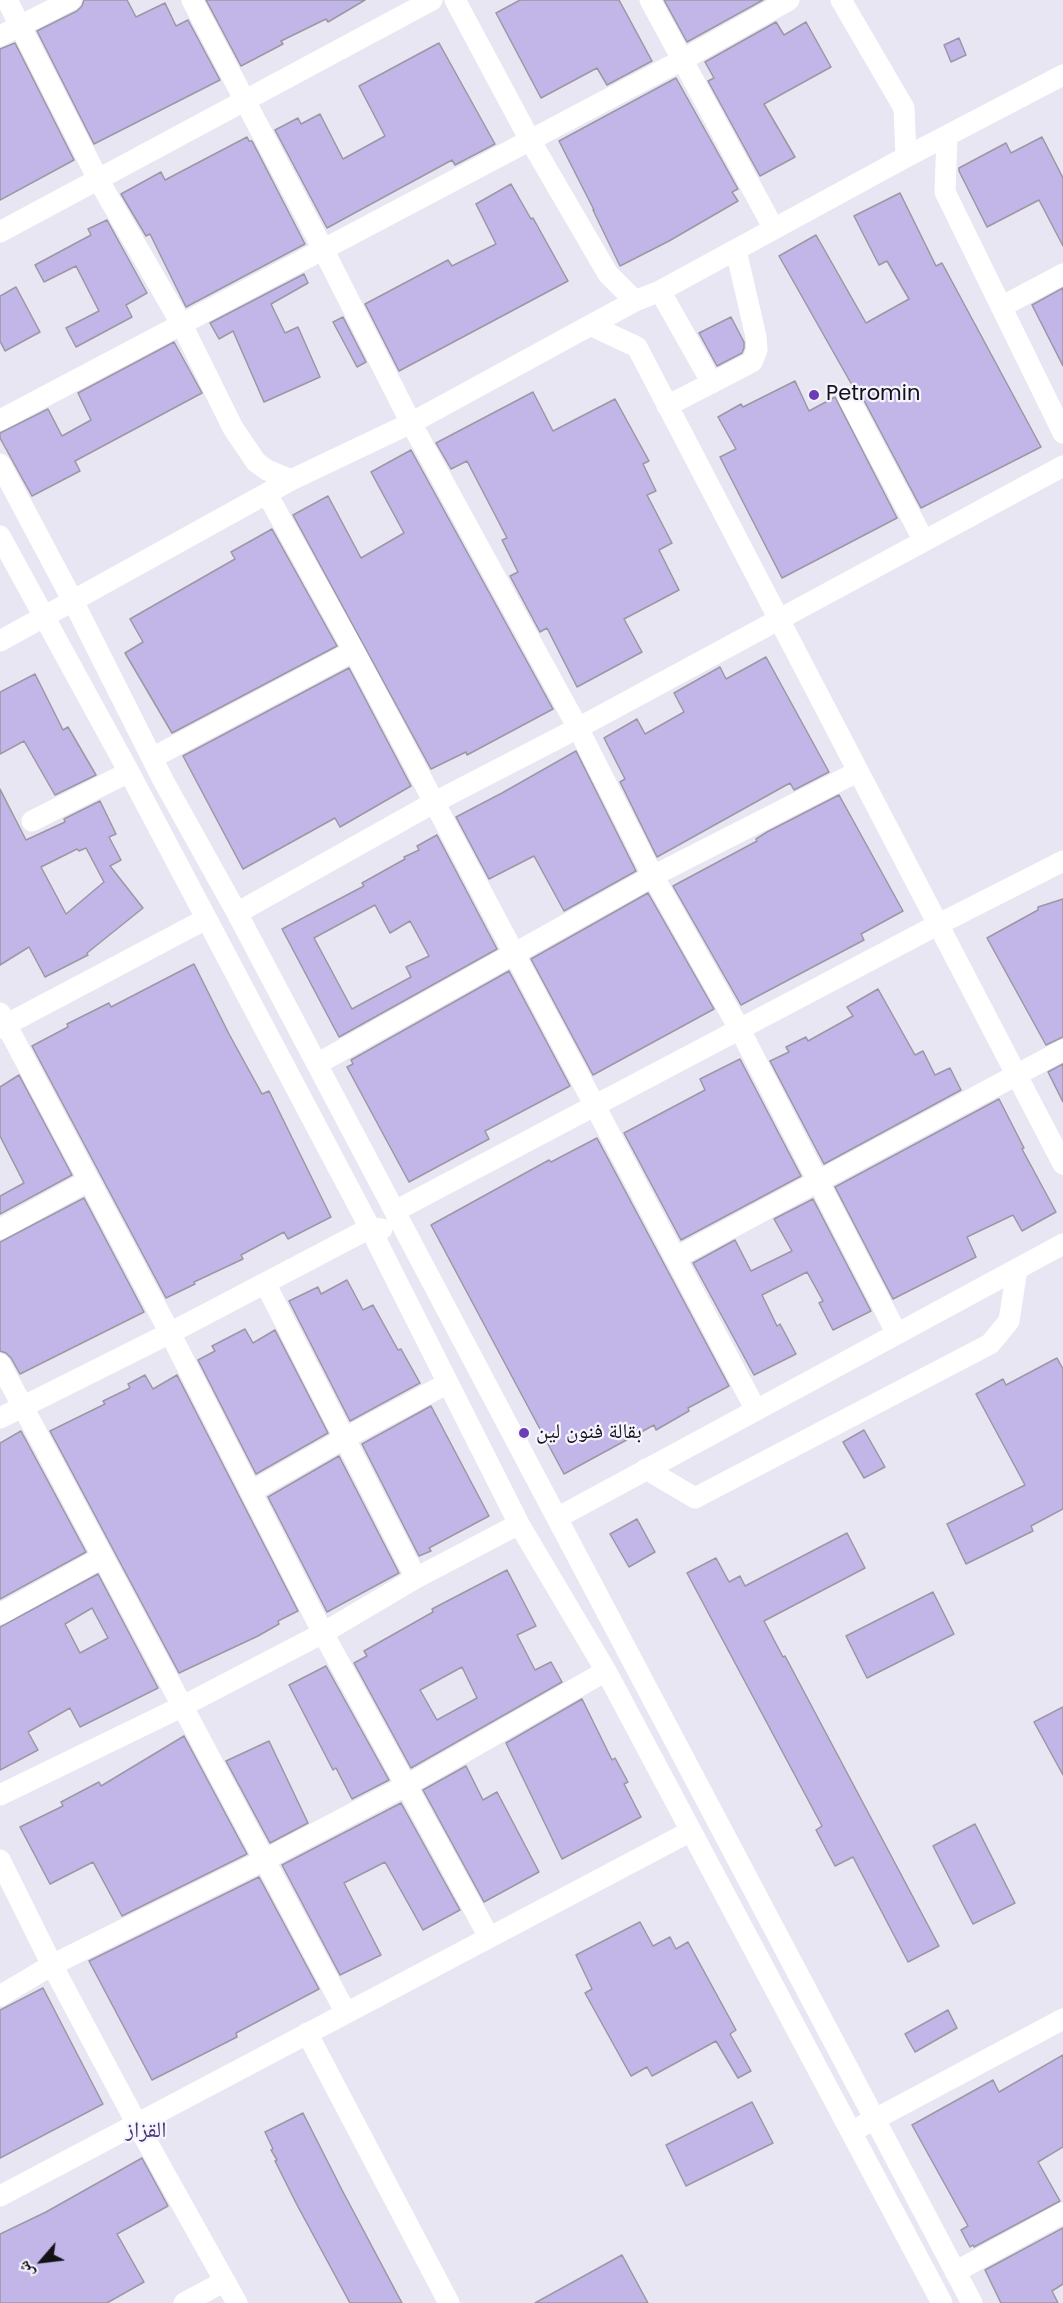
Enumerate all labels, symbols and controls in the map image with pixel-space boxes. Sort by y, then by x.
place label: Petromin [826,382,920,408]
marker: Petromin [807,388,821,402]
place label: بقالة فنون لين [536,1420,642,1446]
marker: بقالة فنون لين [517,1426,531,1440]
district label: القزاز [125,2118,167,2144]
north arrow [12,2231,72,2291]
text: ش [12,2257,40,2283]

